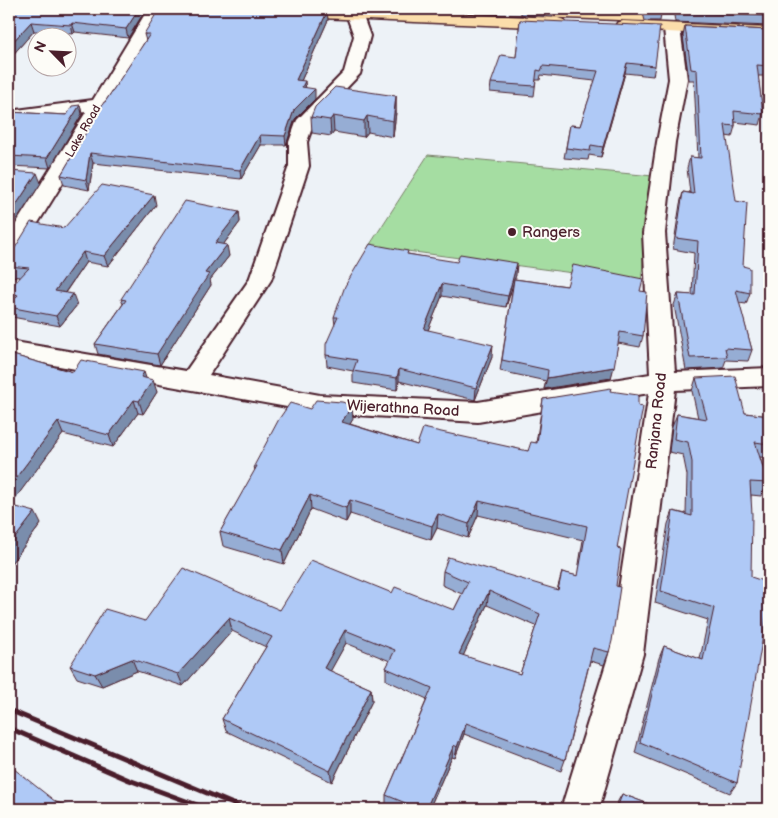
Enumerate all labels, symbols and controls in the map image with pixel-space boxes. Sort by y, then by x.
north arrow [28,28,78,78]
text: N [31,39,50,55]
street label: Lake Road [62,102,105,160]
place label: Rangers [522,223,581,242]
marker: Rangers [506,226,518,238]
street label: Ranjana Road [642,372,671,470]
street label: Wijerathna Road [346,396,460,421]

